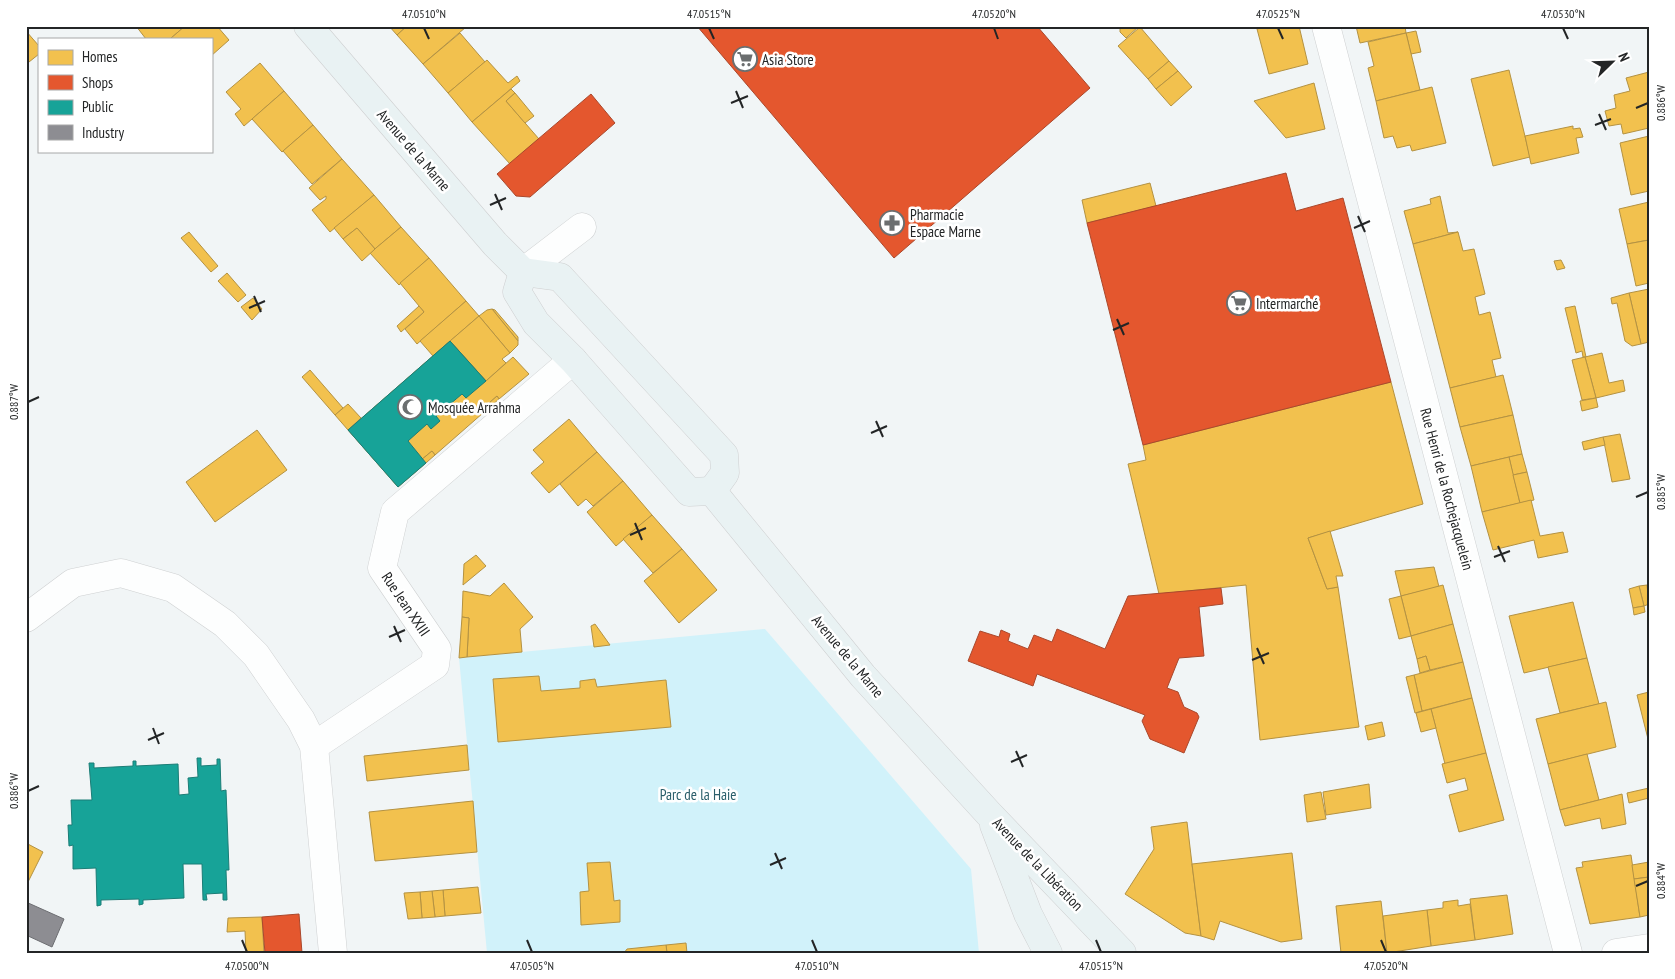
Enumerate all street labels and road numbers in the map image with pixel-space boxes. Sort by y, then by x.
street label: Avenue de la Marne [373,105,455,195]
street label: Rue Henri de la Rochejacquelein [1416,406,1478,572]
street label: Rue Jean XXIII [378,568,434,640]
street label: Avenue de la Marne [808,611,888,701]
street label: Avenue de la Libération [989,813,1087,915]

